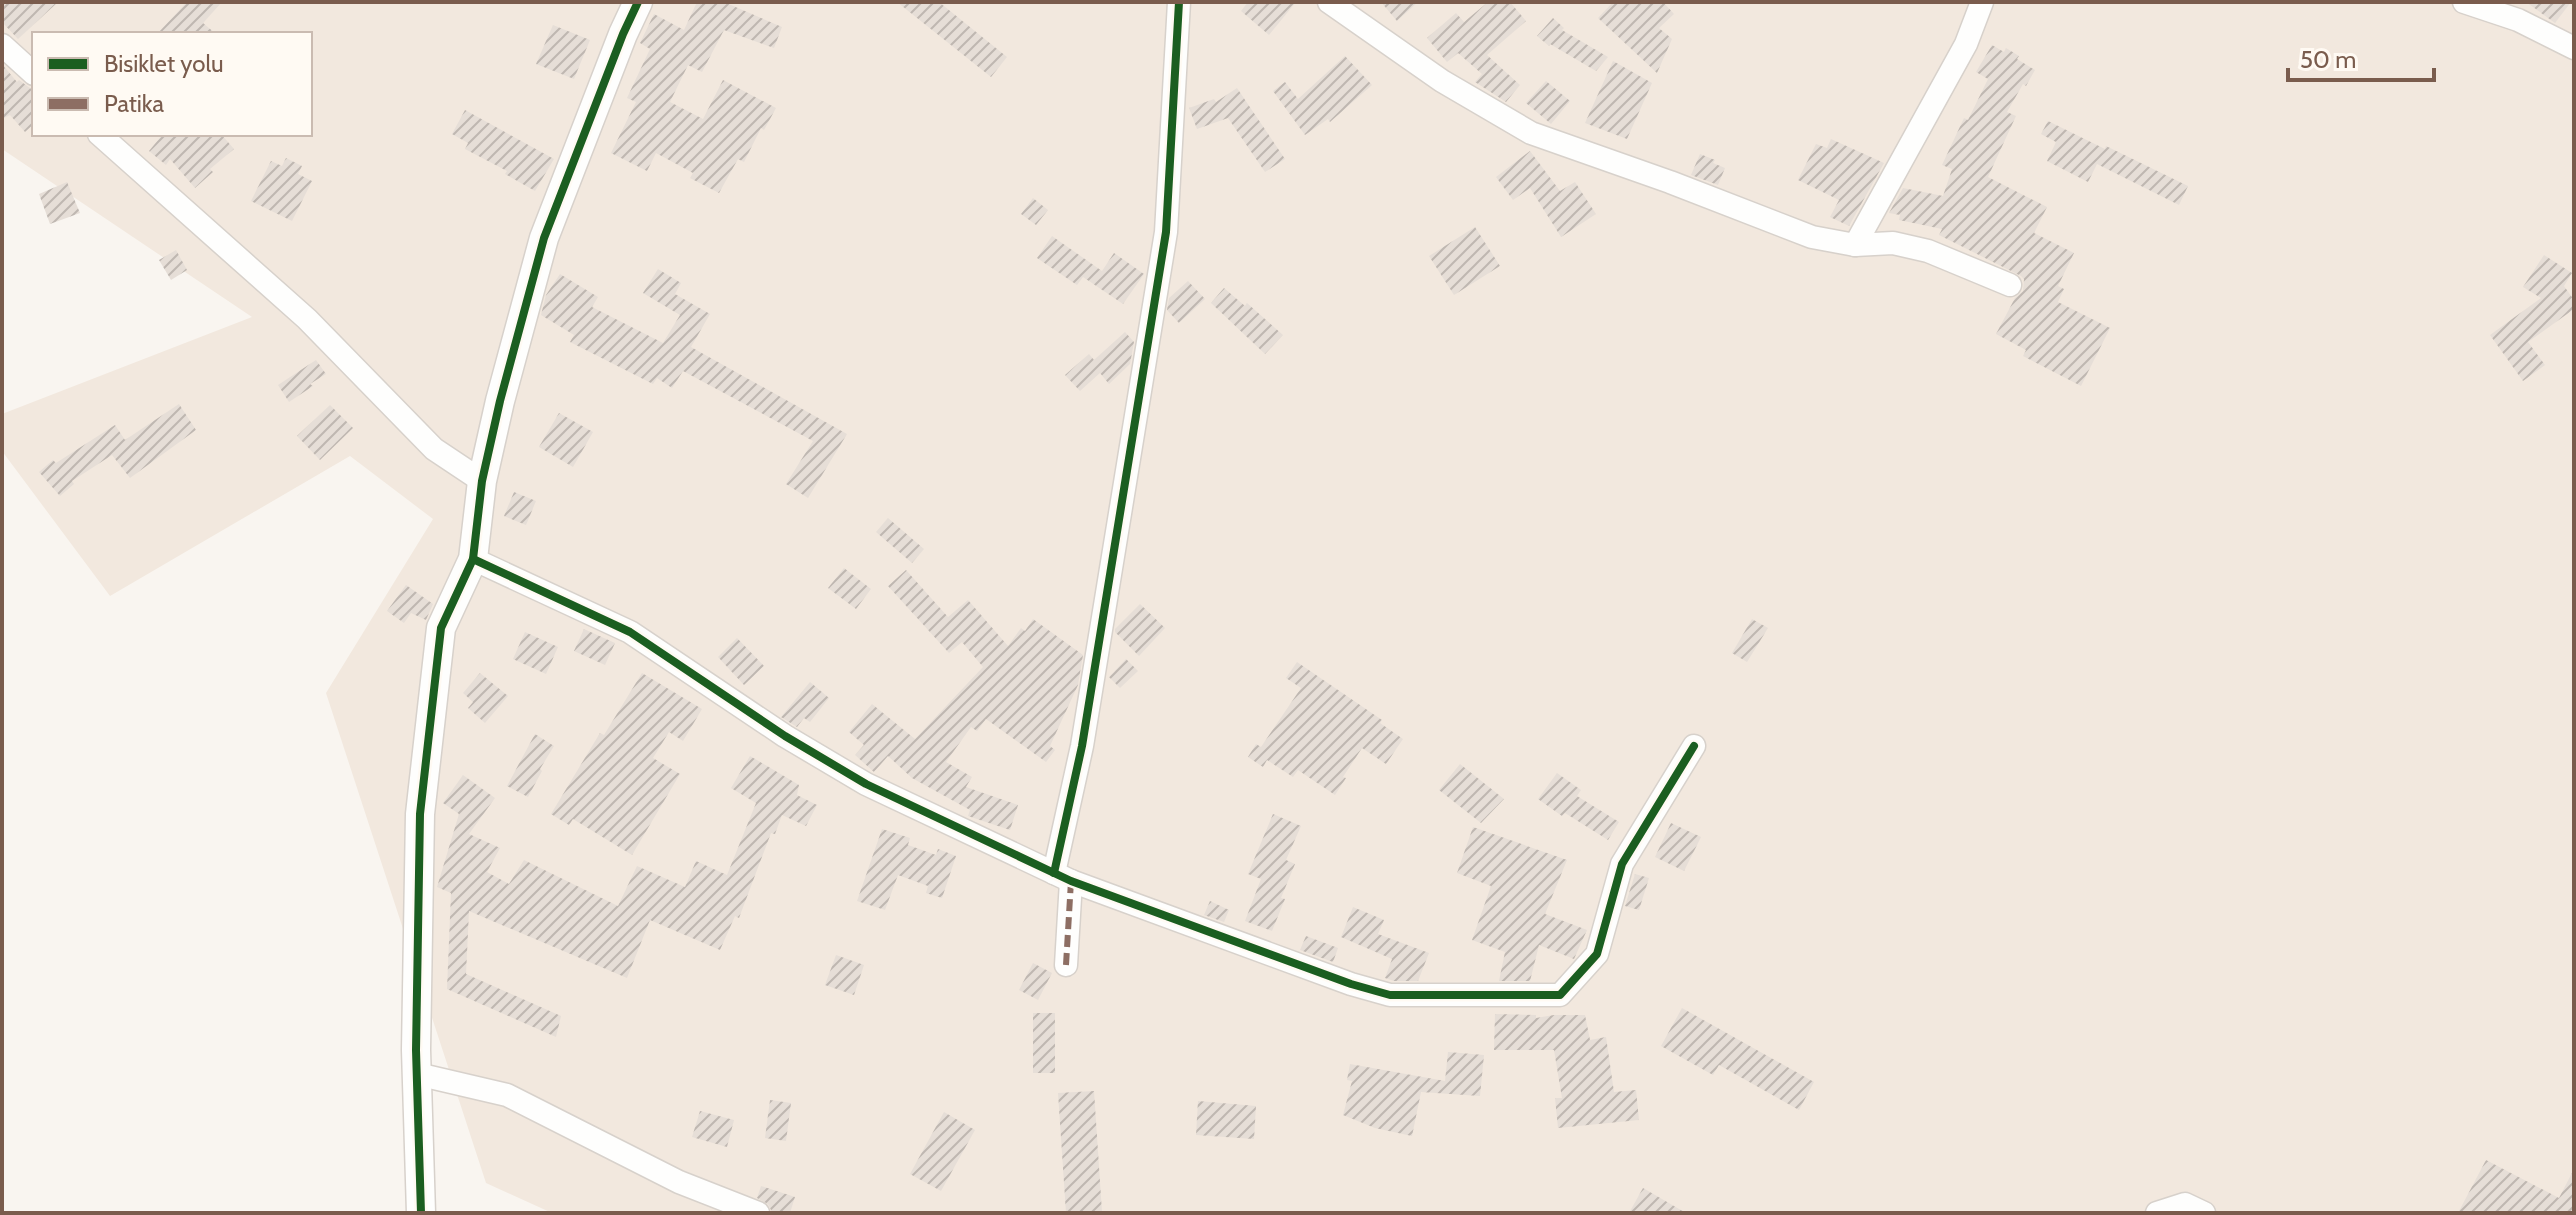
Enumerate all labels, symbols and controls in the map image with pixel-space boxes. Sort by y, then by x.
legend [32,32,312,136]
scale bar [2288,32,2434,82]
text: 50 m [2300,45,2356,74]
text: Bisiklet yolu [104,49,224,78]
text: Patika [104,89,164,118]

